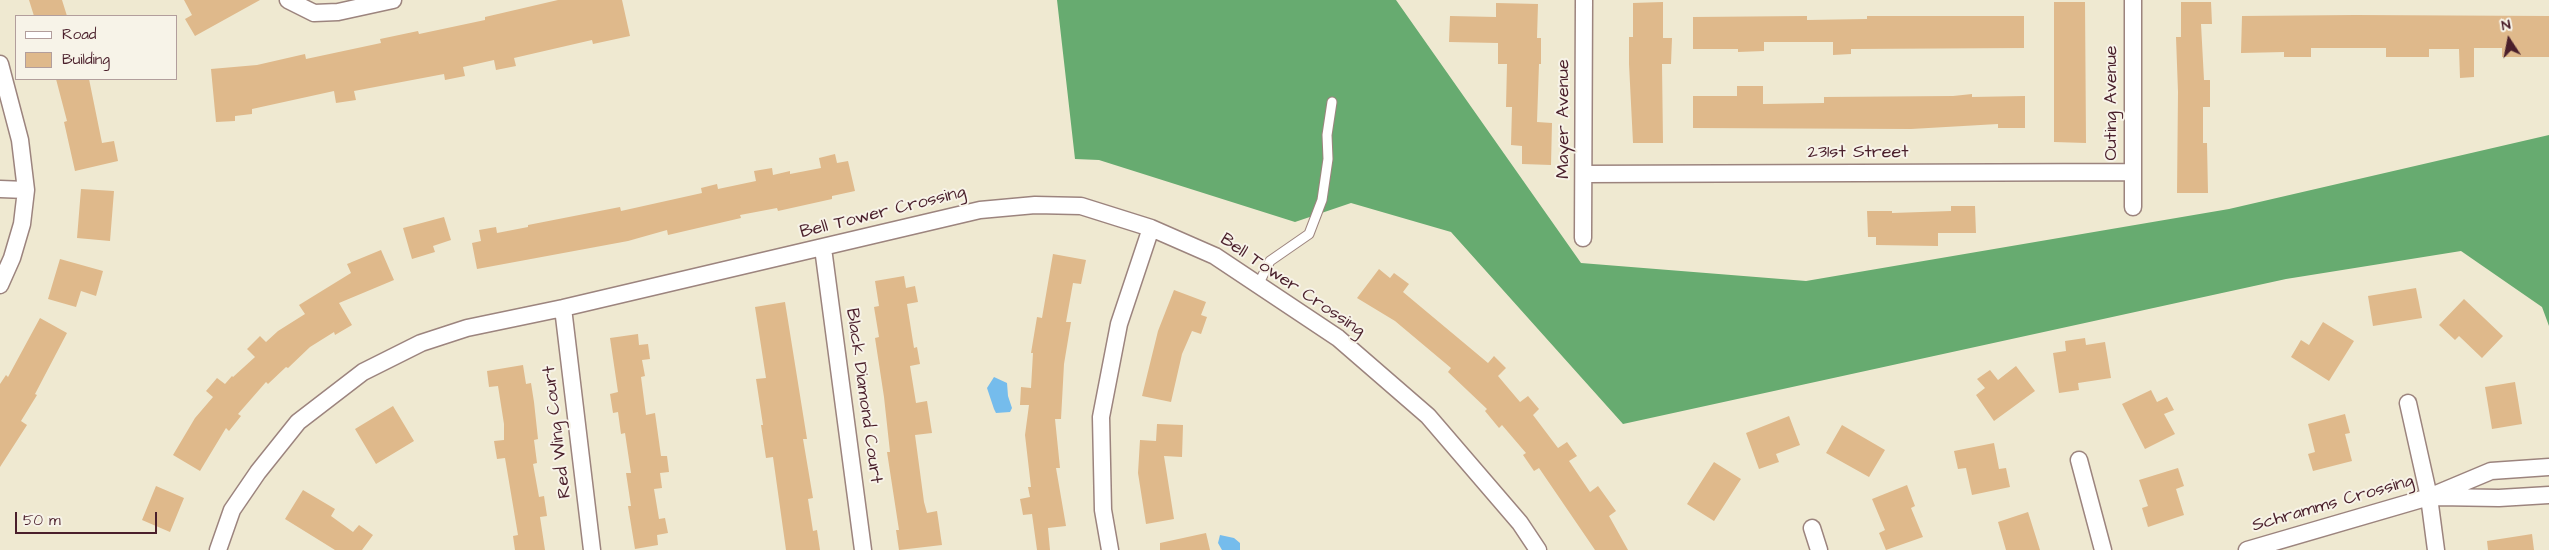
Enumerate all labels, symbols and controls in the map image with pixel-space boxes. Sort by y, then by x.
legend [15,15,178,80]
north arrow [2484,15,2534,65]
text: N [2500,15,2512,36]
text: Road [62,24,96,45]
street label: Outing Avenue [2101,45,2123,161]
text: Building [62,49,110,70]
street label: Mayer Avenue [1553,59,1575,179]
street label: 231st Street [1808,142,1908,164]
street label: Bell Tower Crossing [798,182,968,244]
street label: Bell Tower Crossing [1215,230,1369,342]
street label: Black Diamond Court [840,307,886,485]
street label: Red Wing Court [539,364,577,500]
street label: Schramms Crossing [2250,471,2416,537]
scale bar [18,502,160,534]
text: 50 m [23,510,61,531]

